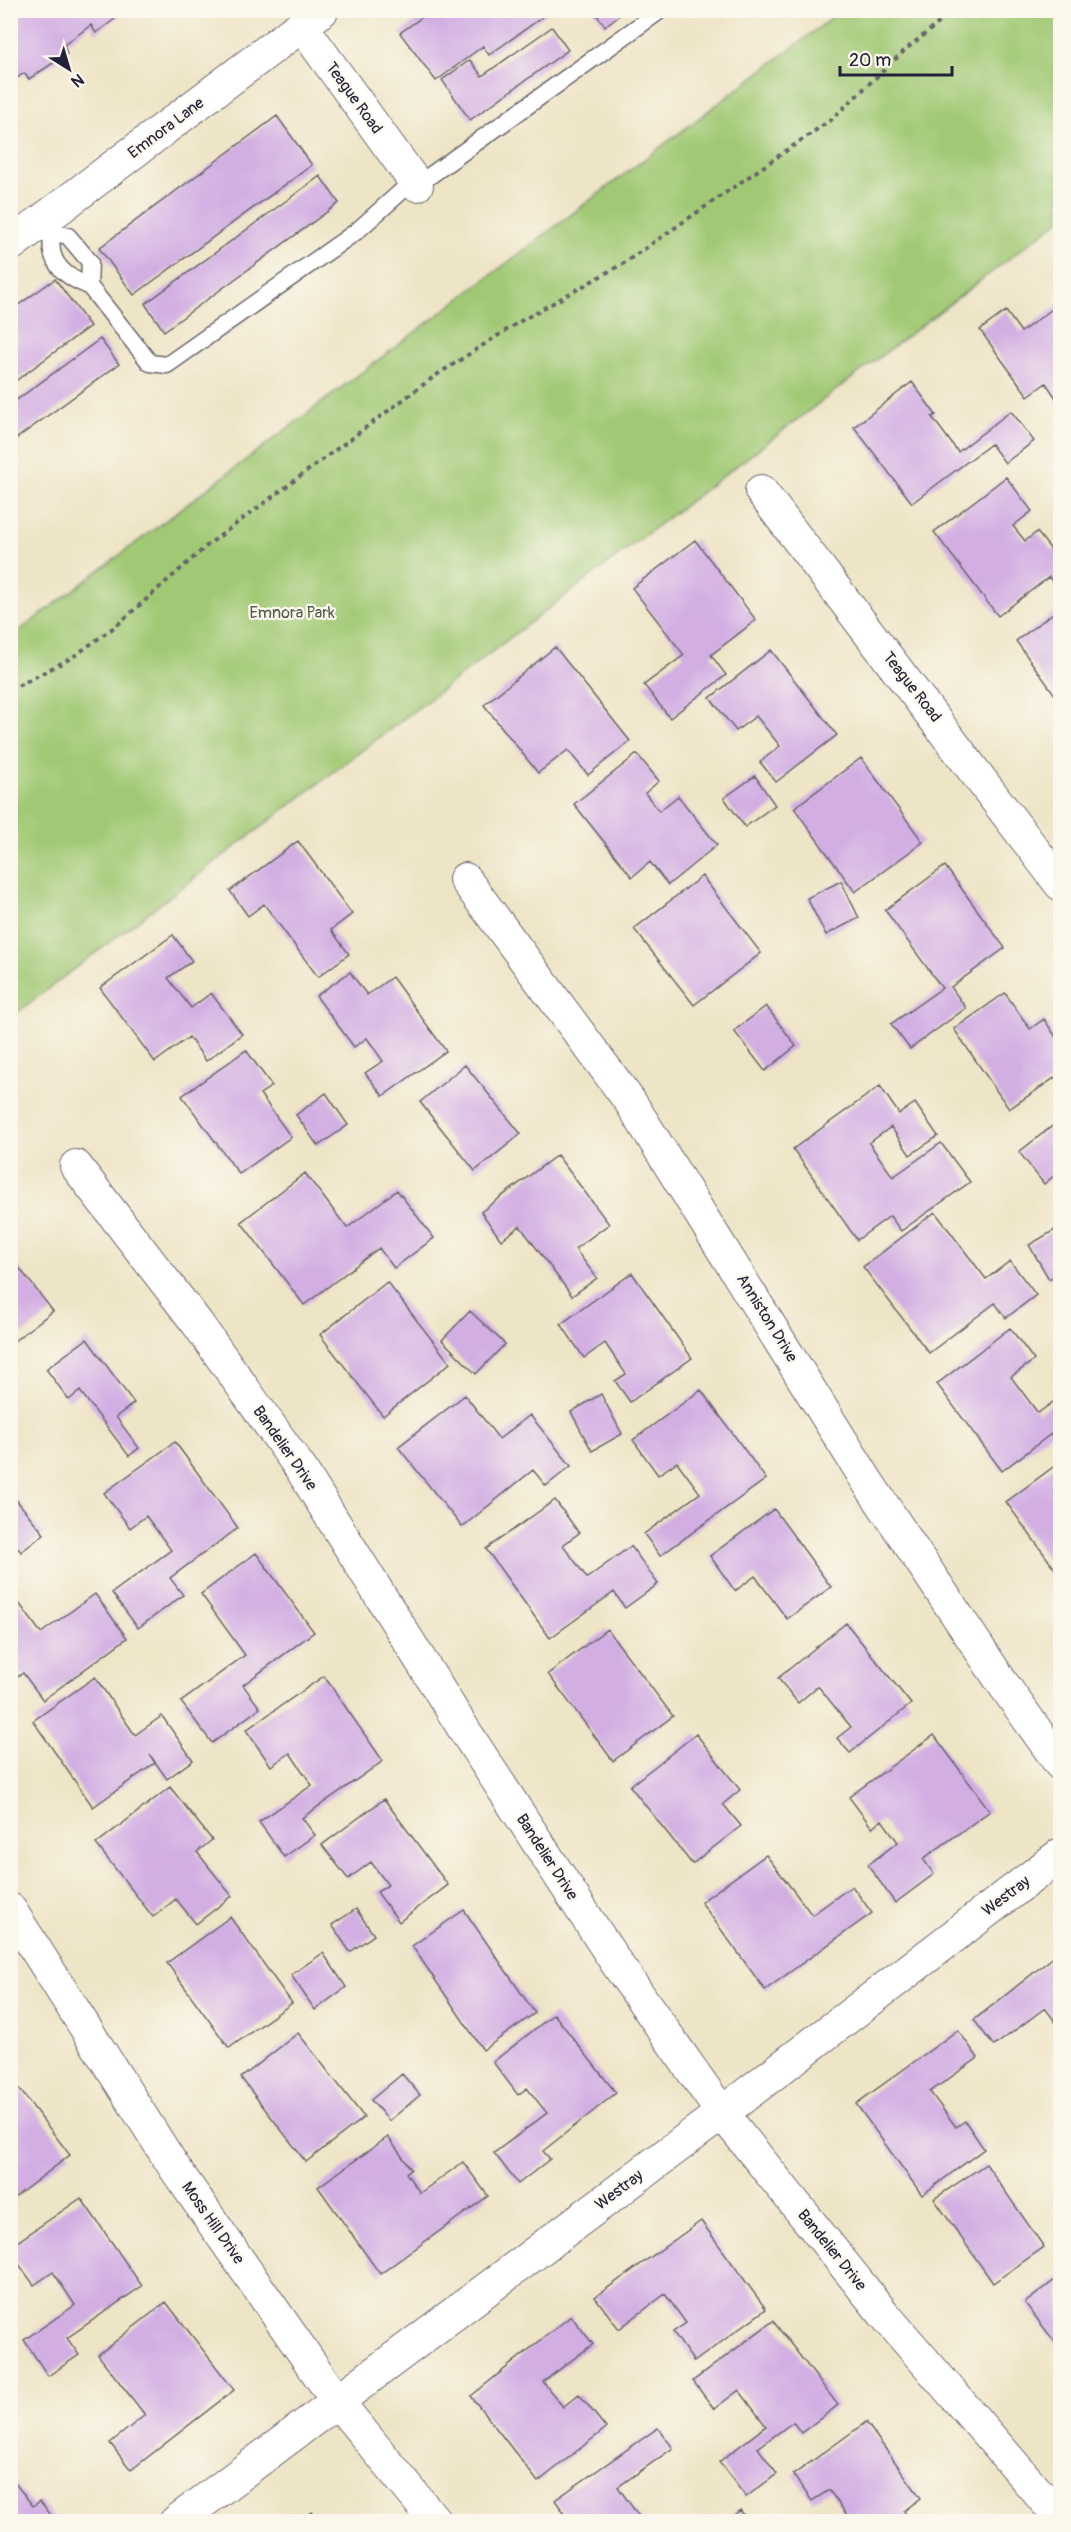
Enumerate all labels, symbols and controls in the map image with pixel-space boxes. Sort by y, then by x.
north arrow [39,39,99,99]
scale bar [840,39,952,77]
text: 20 m [849,49,891,72]
street label: Teague Road [321,58,387,138]
text: N [67,69,88,92]
street label: Emnora Lane [124,93,208,163]
park label: Emnora Park [249,603,335,623]
street label: Teague Road [878,648,946,726]
street label: Anniston Drive [732,1270,802,1366]
street label: Bandelier Drive [248,1402,322,1494]
street label: Bandelier Drive [512,1810,582,1904]
street label: Westray [978,1871,1034,1921]
street label: Westray [591,2165,647,2215]
street label: Moss Hill Drive [177,2178,249,2268]
street label: Bandelier Drive [793,2205,871,2295]

